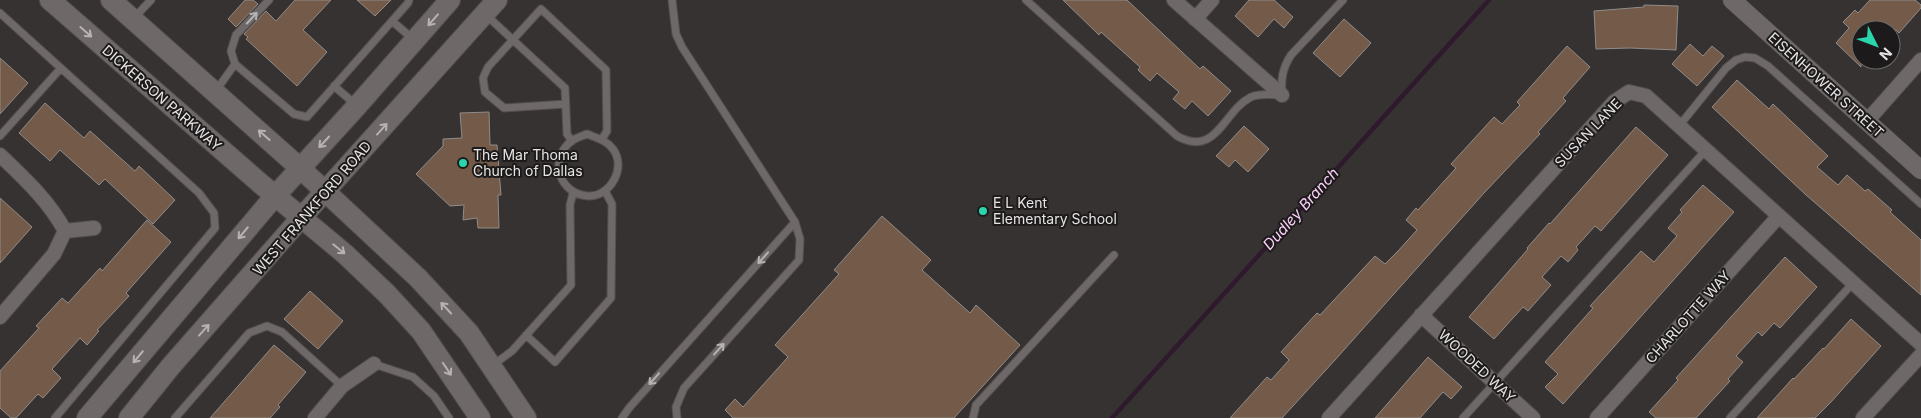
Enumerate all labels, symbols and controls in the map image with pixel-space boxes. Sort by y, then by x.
one-way arrow [246,11,258,24]
one-way arrow [427,14,438,27]
north arrow [1851,20,1901,70]
one-way arrow [80,26,93,38]
street label: EISENHOWER STREET [1765,29,1887,141]
street label: DICKERSON PARKWAY [99,41,226,154]
street label: SUSAN LANE [1551,95,1625,171]
one-way arrow [376,122,387,135]
one-way arrow [257,130,270,141]
one-way arrow [318,136,330,148]
street label: WEST FRANKFORD ROAD [249,137,374,278]
place label: The Mar Thoma Church of Dallas [473,146,583,179]
marker: The Mar Thoma Church of Dallas [457,157,469,169]
water label: Dudley Branch [1259,163,1343,254]
place label: E L Kent Elementary School [993,194,1117,227]
marker: E L Kent Elementary School [977,205,989,217]
one-way arrow [238,226,249,239]
one-way arrow [332,243,345,254]
one-way arrow [757,252,769,265]
street label: CHARLOTTE WAY [1642,267,1734,366]
one-way arrow [440,301,452,314]
one-way arrow [198,323,210,336]
street label: WOODED WAY [1435,326,1520,406]
one-way arrow [713,343,724,356]
one-way arrow [133,350,144,363]
one-way arrow [442,362,452,376]
one-way arrow [648,373,660,386]

